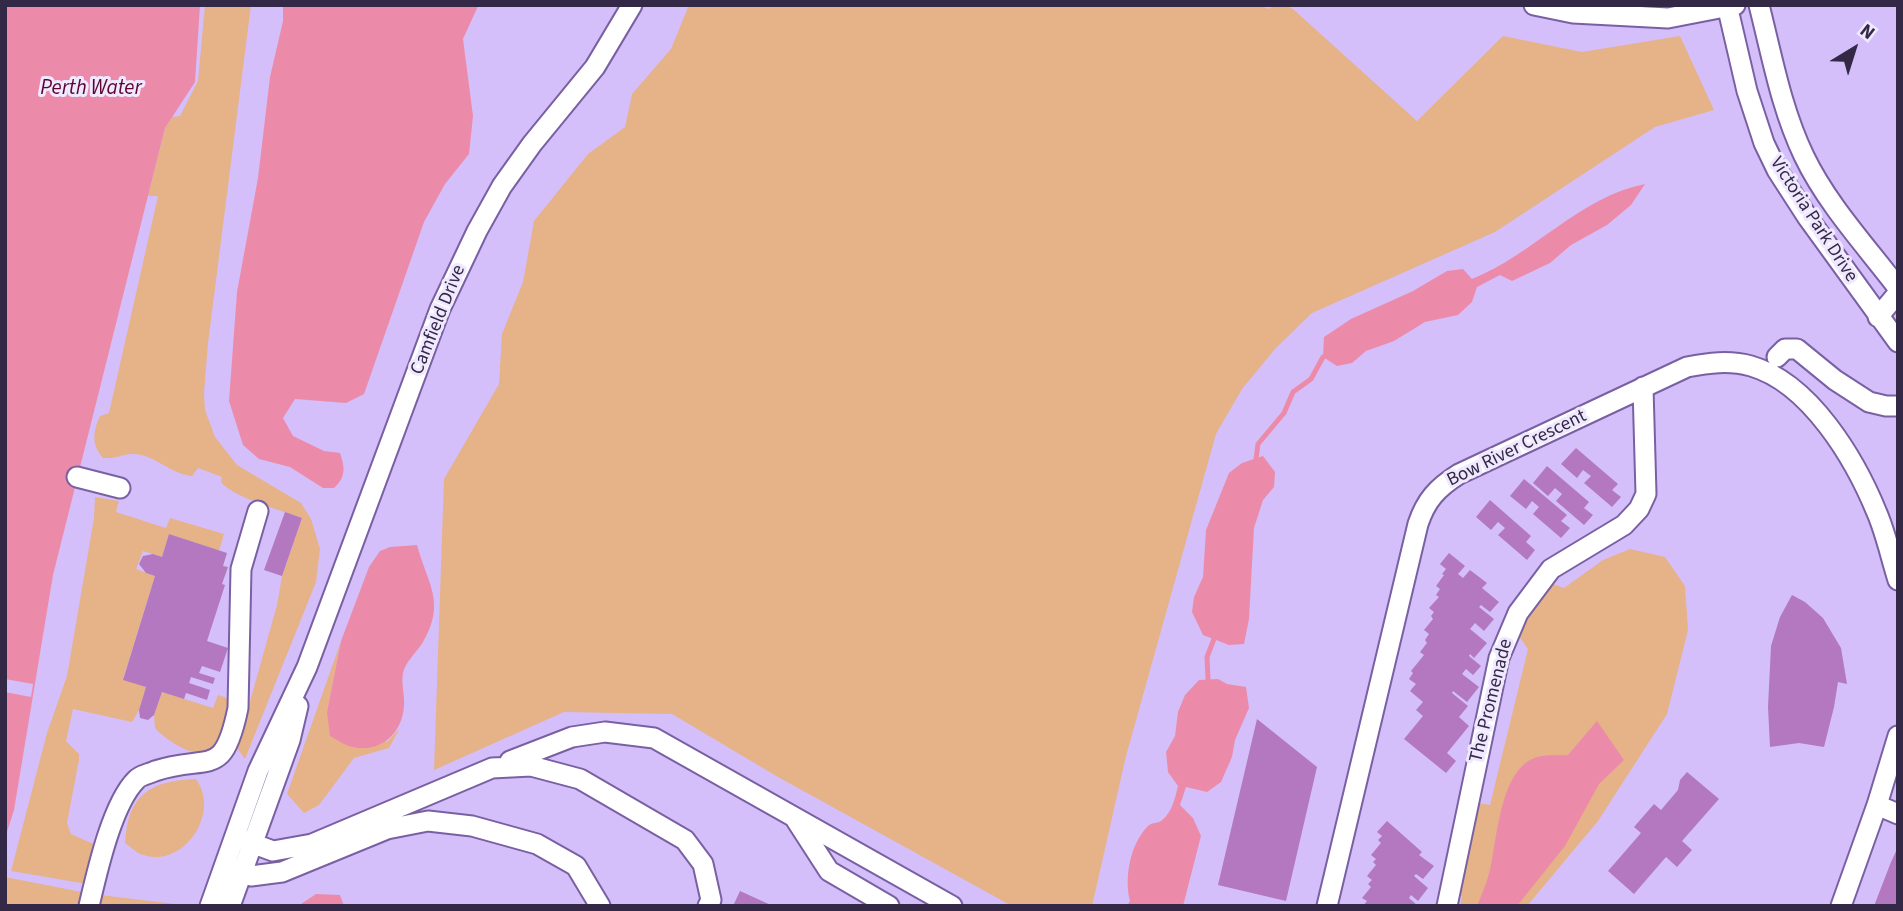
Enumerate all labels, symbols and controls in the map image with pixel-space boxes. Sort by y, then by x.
north arrow [1819,14,1889,84]
text: N [1854,18,1881,47]
water label: Perth Water [40,76,142,102]
street label: Victoria Park Drive [1764,153,1862,287]
street label: Camfield Drive [407,262,471,378]
street label: Bow River Crescent [1444,405,1590,493]
street label: The Promenade [1466,637,1518,765]

